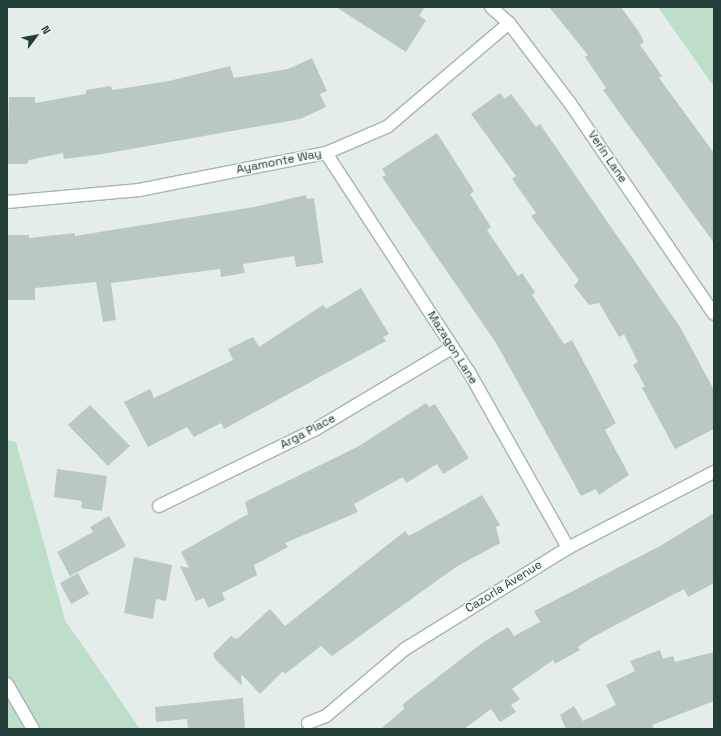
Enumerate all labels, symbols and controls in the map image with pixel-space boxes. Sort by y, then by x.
north arrow [16,16,56,56]
text: N [38,23,54,36]
street label: Verin Lane [584,128,630,186]
street label: Ayamonte Way [235,147,323,177]
street label: Mazagon Lane [424,309,480,387]
street label: Arga Place [278,411,338,453]
street label: Cazorla Avenue [463,558,545,616]

